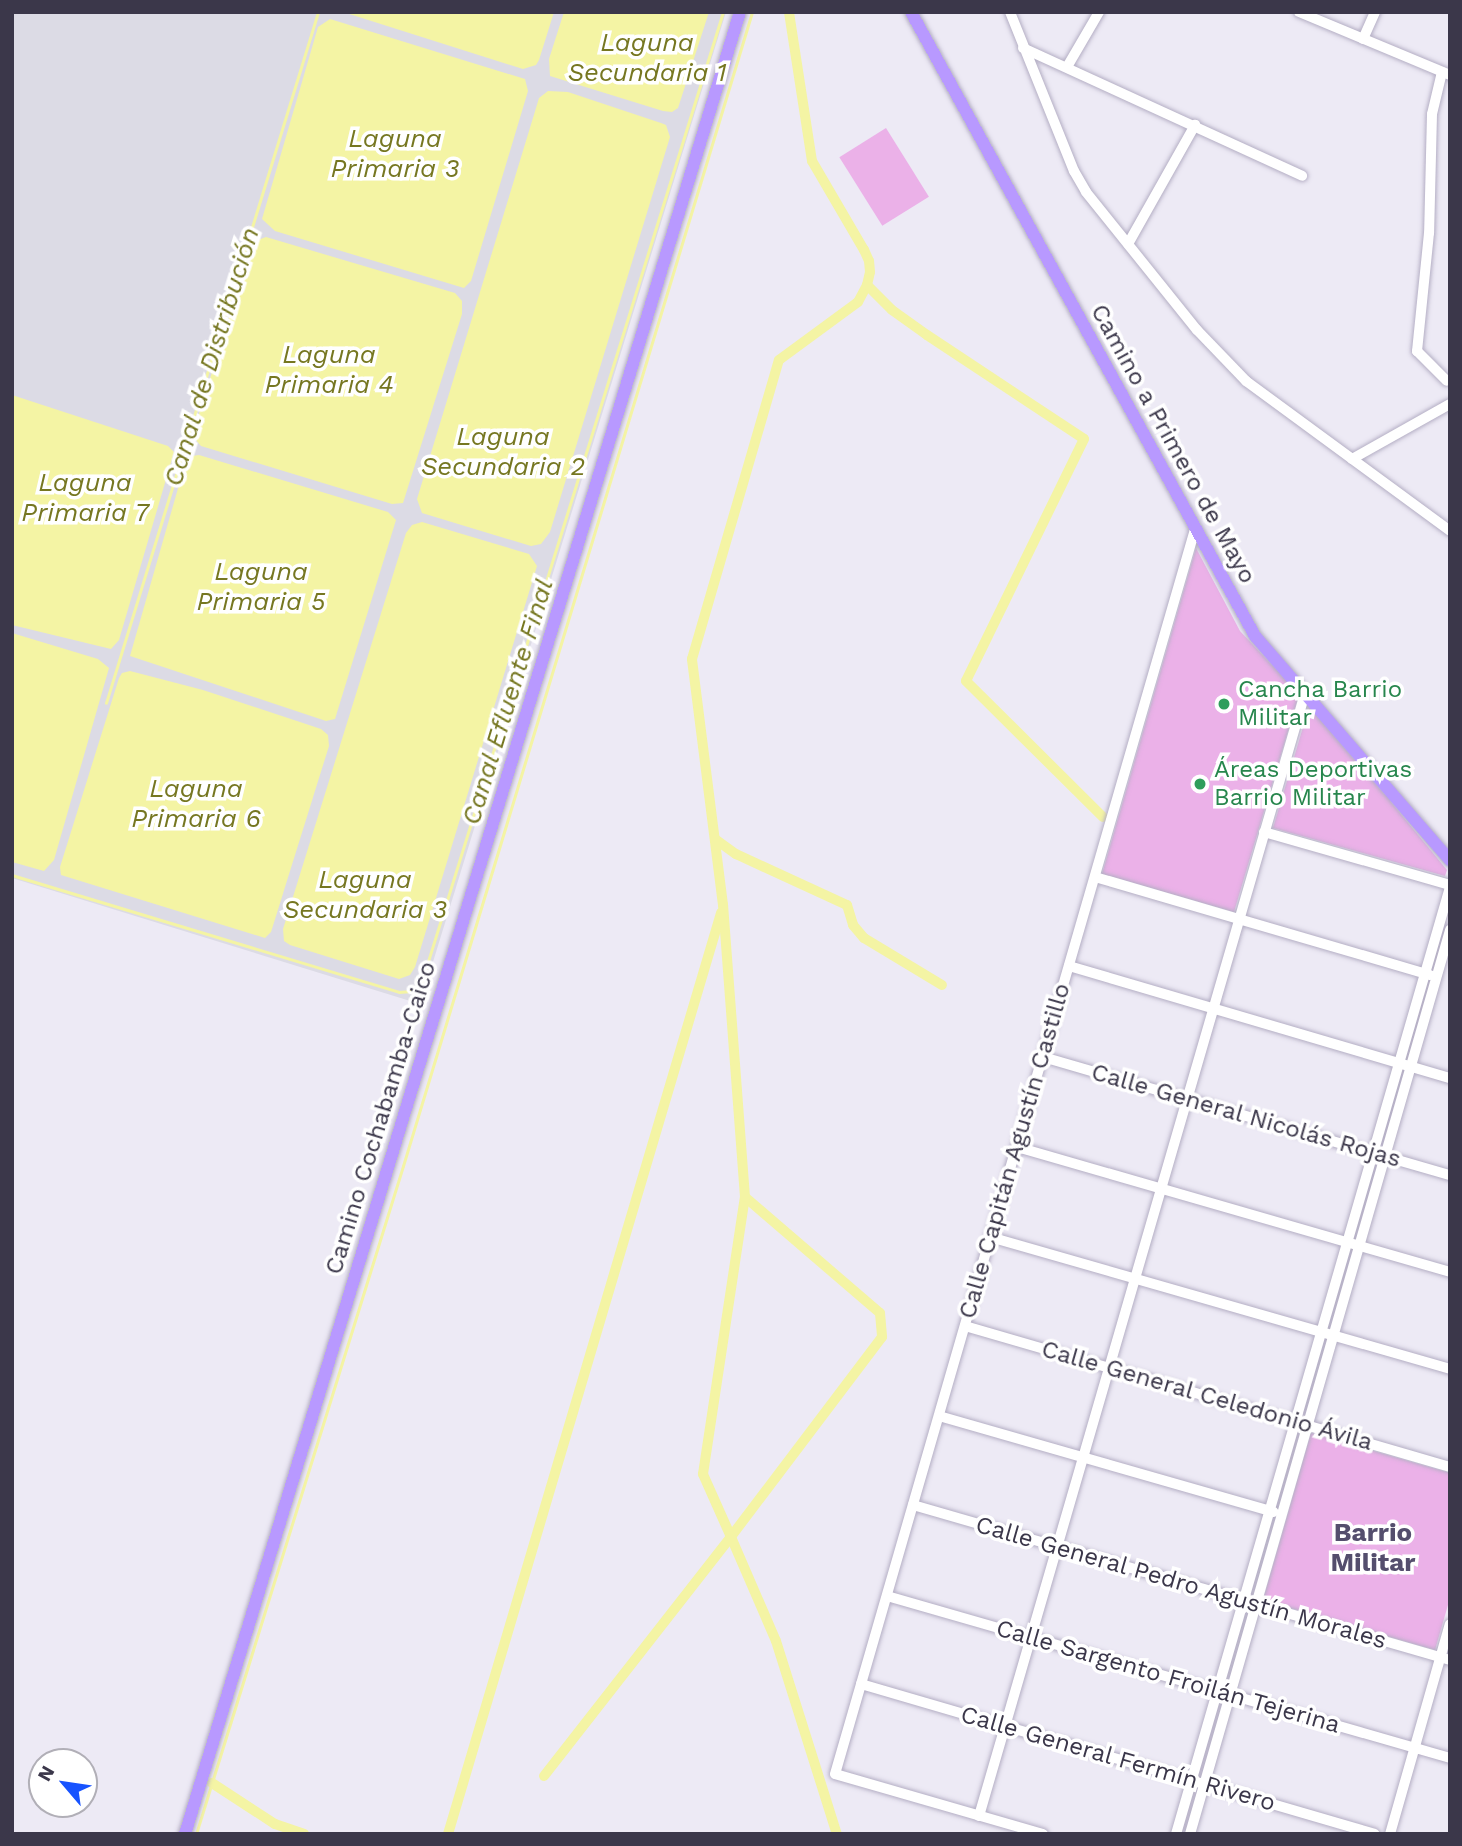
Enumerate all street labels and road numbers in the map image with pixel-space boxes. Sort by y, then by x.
street label: Camino a Primero de Mayo [1084,299,1262,589]
street label: Camino Cochabamba-Caico [320,958,442,1278]
street label: Calle Capitán Agustín Castillo [953,979,1077,1323]
street label: Calle General Nicolás Rojas [1088,1058,1404,1174]
street label: Calle General Celedonio Ávila [1037,1335,1377,1457]
street label: Calle General Pedro Agustín Morales [971,1510,1391,1656]
street label: Calle Sargento Froilán Tejerina [992,1614,1344,1740]
street label: Calle General Fermín Rivero [957,1700,1279,1818]

